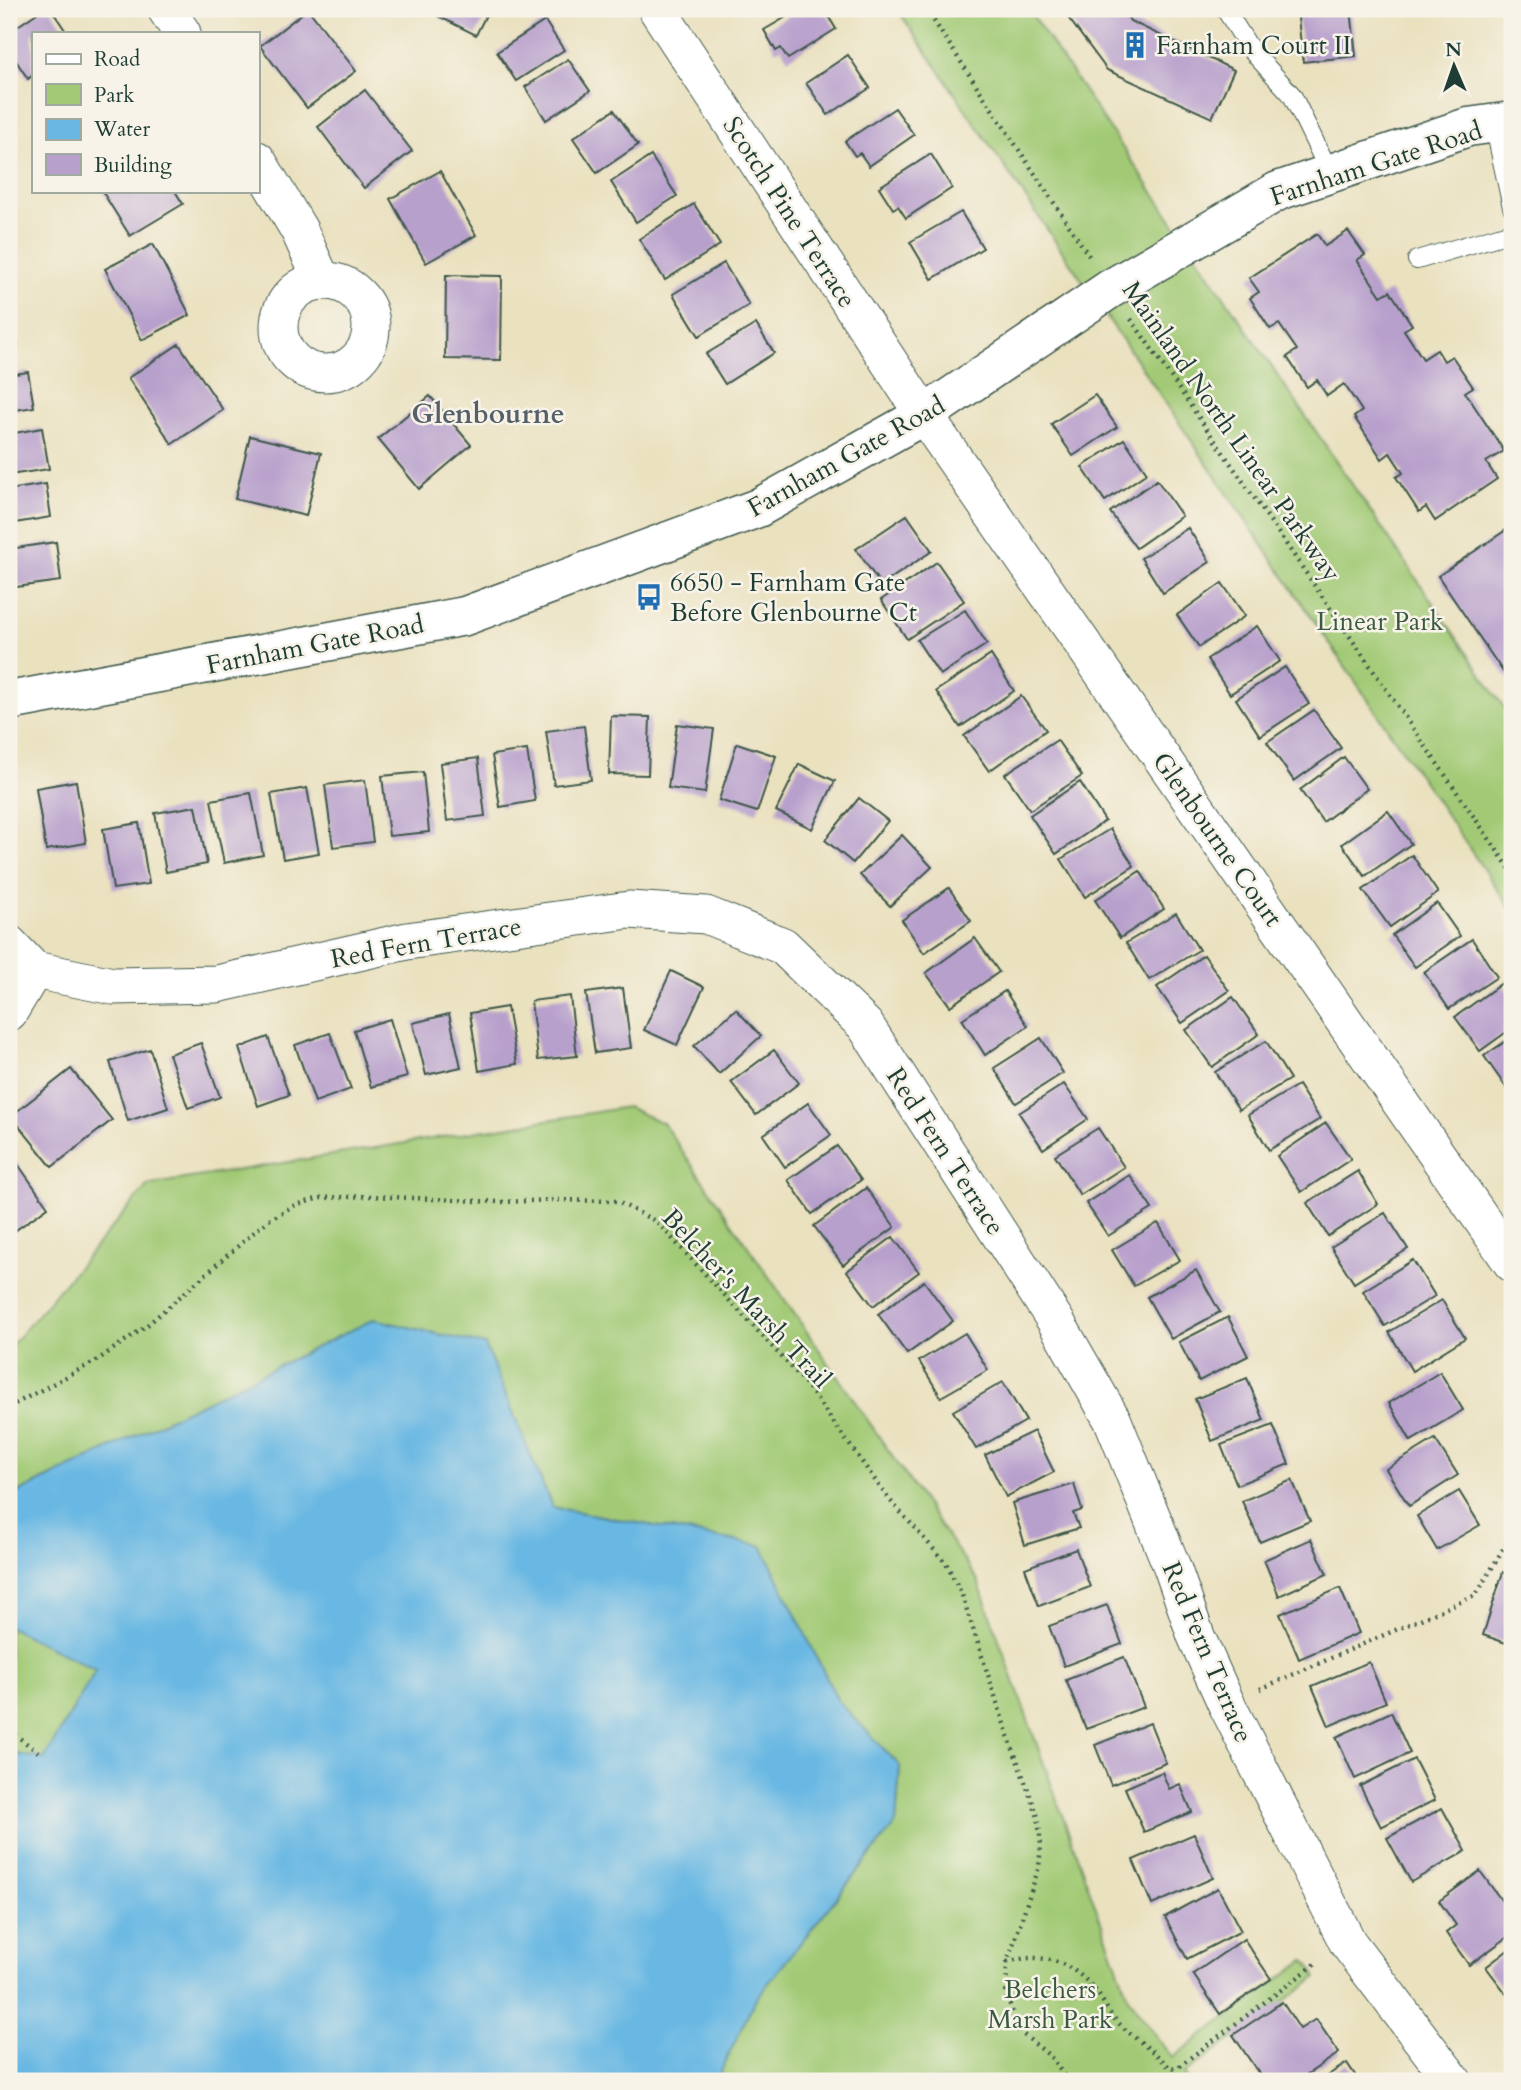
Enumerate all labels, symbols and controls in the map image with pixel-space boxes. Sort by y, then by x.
place label: Farnham Court II [1156,28,1351,63]
building icon: Farnham Court II [1120,30,1150,60]
legend [32,32,259,192]
north arrow [1420,32,1490,102]
text: N [1445,37,1463,63]
text: Road [94,45,140,74]
text: Park [94,81,135,110]
street label: Scotch Pine Terrace [715,110,865,315]
street label: Farnham Gate Road [1266,113,1487,214]
text: Water [93,115,150,144]
text: Building [94,151,172,180]
street label: Mainland North Linear Parkway [1114,274,1349,589]
street label: Farnham Gate Road [741,388,951,525]
district label: Glenbourne [411,395,565,433]
place label: 6650 - Farnham Gate Before Glenbourne Ct [670,565,917,630]
bus stop icon: 6650 - Farnham Gate Before Glenbourne Ct [634,582,664,612]
park label: Linear Park [1316,604,1444,639]
street label: Farnham Gate Road [203,606,427,683]
street label: Glenbourne Court [1144,745,1291,933]
street label: Red Fern Terrace [328,908,524,977]
street label: Red Fern Terrace [878,1061,1013,1242]
street label: Belcher's Marsh Trail [654,1201,839,1396]
street label: Red Fern Terrace [1154,1556,1261,1748]
park label: Belchers Marsh Park [987,1972,1113,2037]

